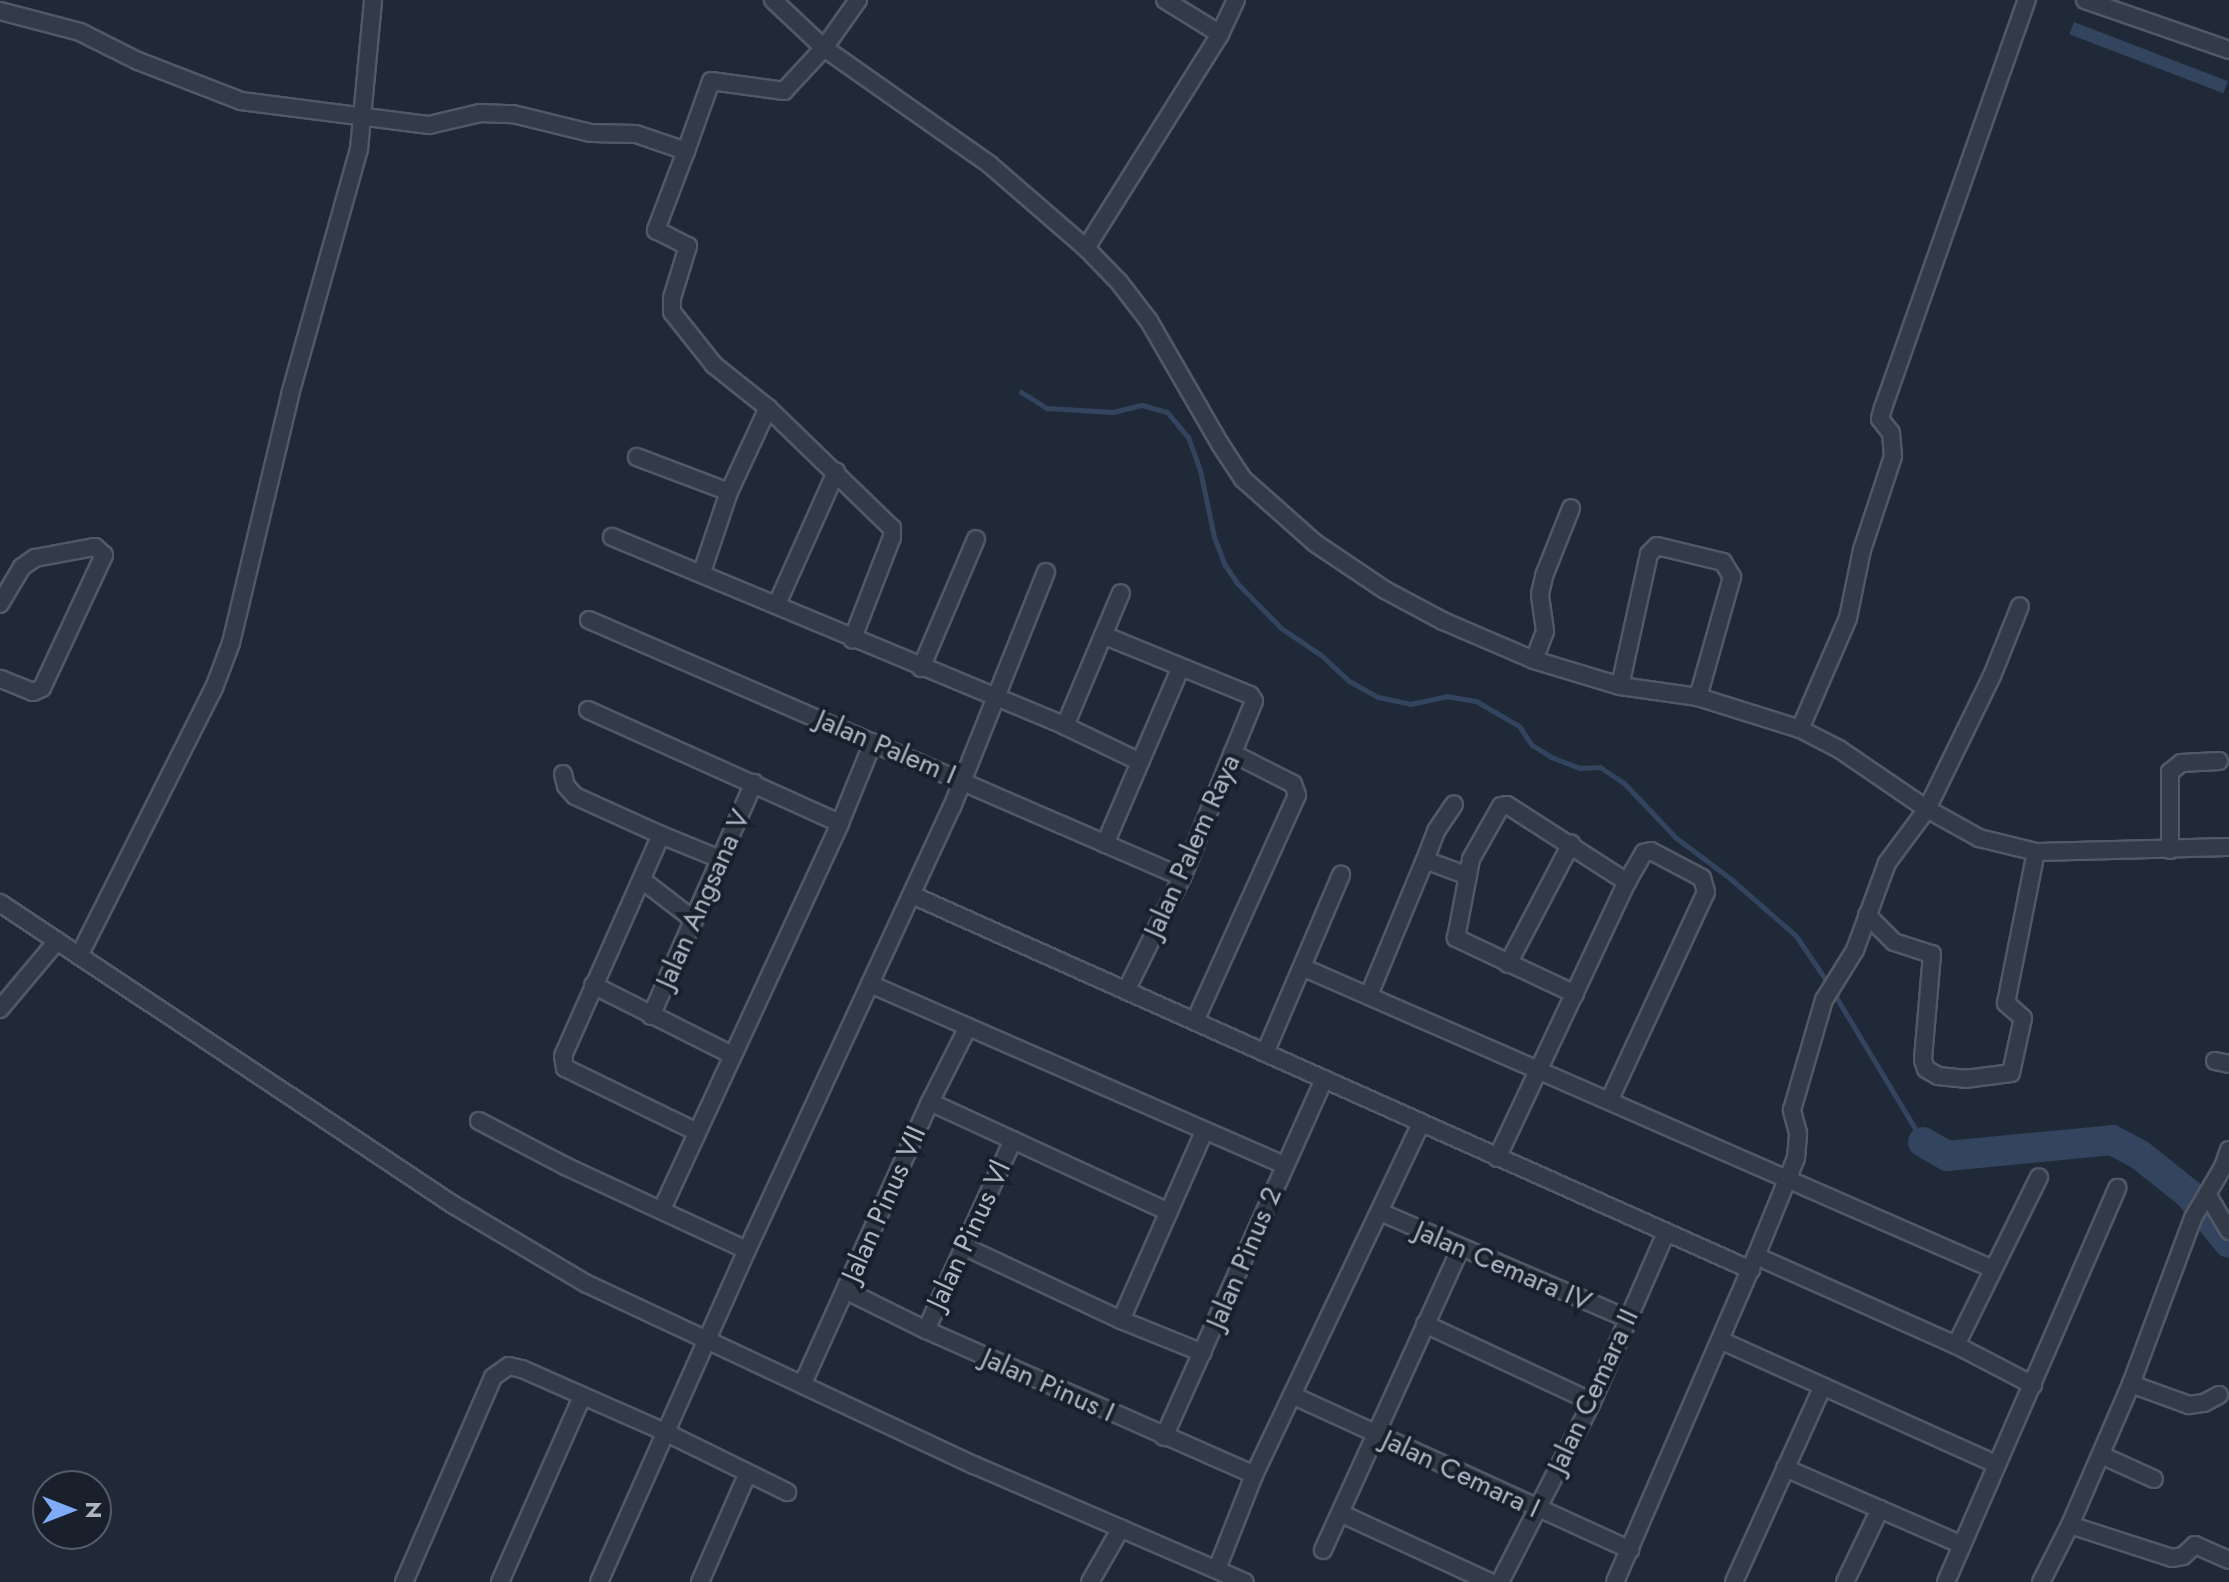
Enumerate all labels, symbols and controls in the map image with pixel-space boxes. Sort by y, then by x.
street label: Jalan Palem I [811,702,961,792]
street label: Jalan Palem Raya [1137,749,1247,943]
street label: Jalan Angsana V [649,804,757,994]
street label: Jalan Pinus VII [835,1121,933,1287]
street label: Jalan Pinus Vl [920,1155,1018,1315]
street label: Jalan Pinus 2 [1199,1182,1289,1334]
street label: Jalan Cemara IV [1409,1214,1597,1318]
street label: Jalan Cemara II [1540,1304,1646,1478]
street label: Jalan Pinus I [976,1341,1120,1429]
street label: Jalan Cemara I [1377,1423,1545,1525]
north arrow [32,1470,112,1550]
text: N [78,1501,110,1519]

